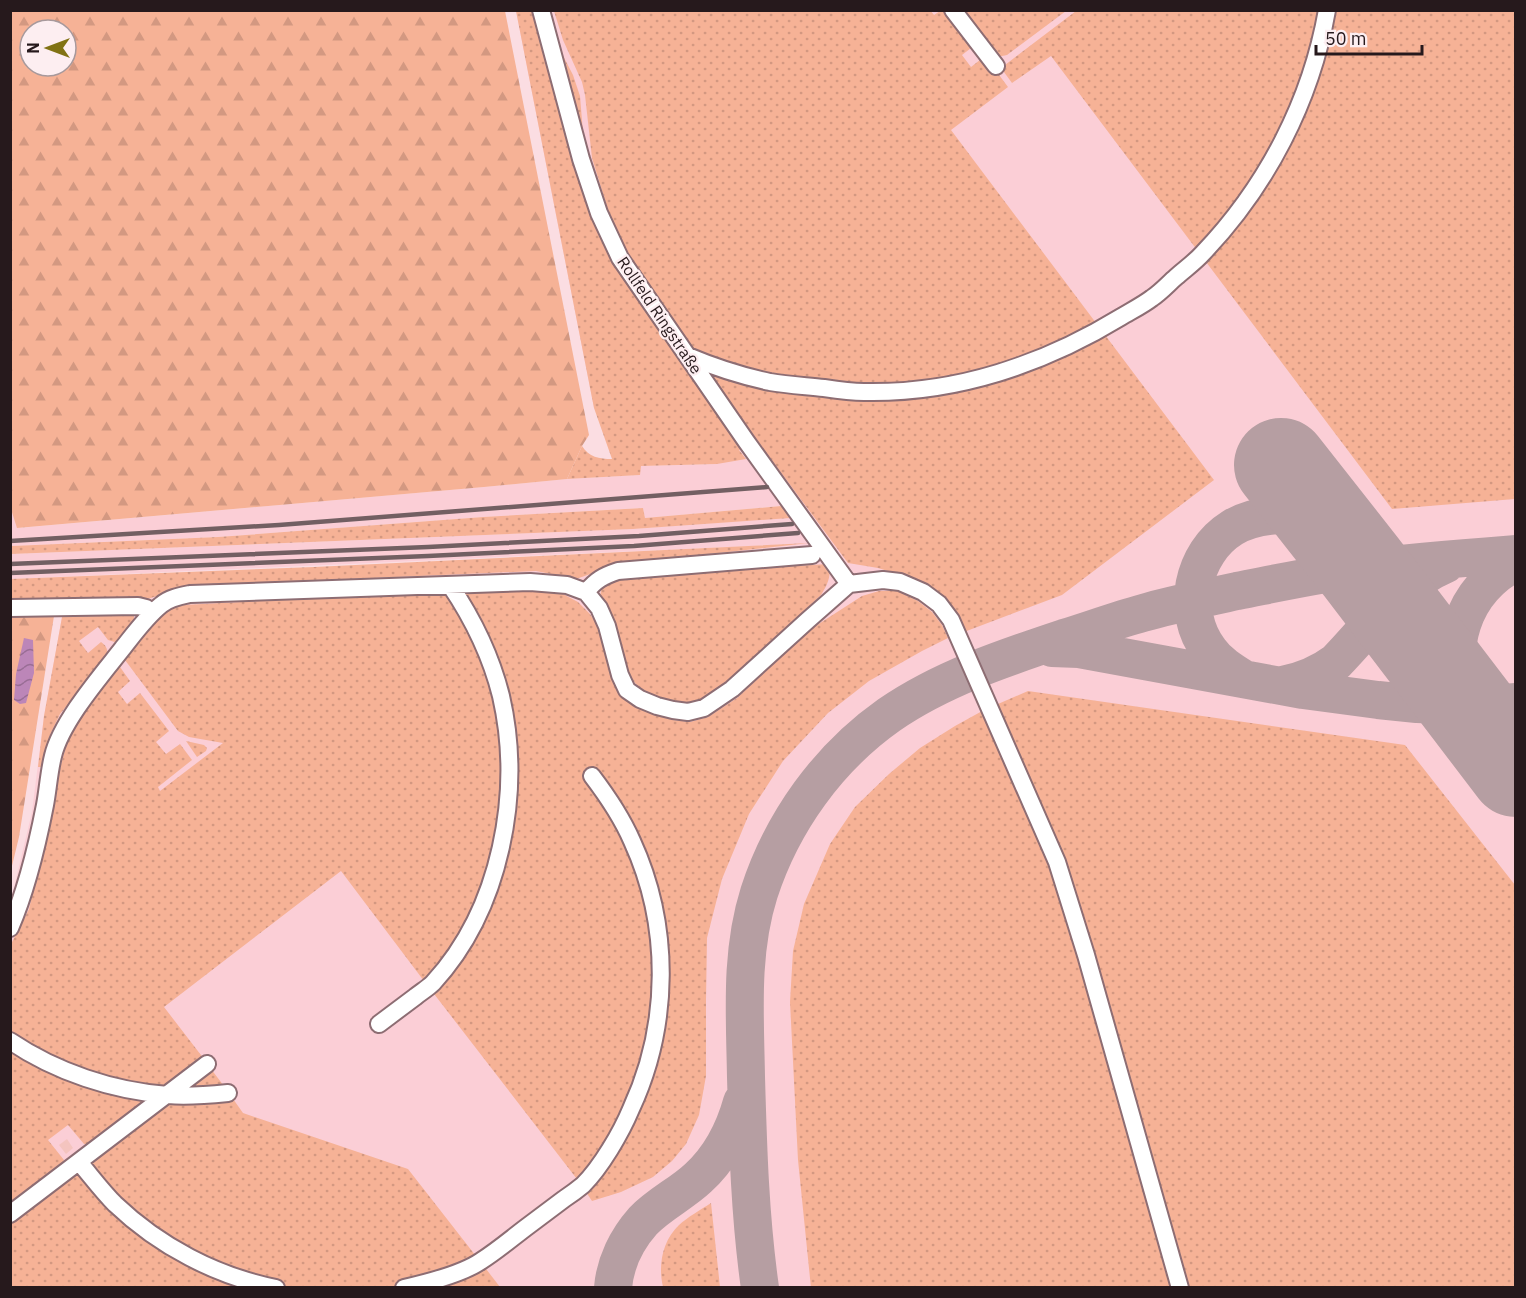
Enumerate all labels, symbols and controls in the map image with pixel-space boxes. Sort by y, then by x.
north arrow [18,18,78,78]
scale bar [1316,18,1422,56]
text: 50 m [1325,27,1367,50]
text: N [23,42,43,54]
street label: Rollfeld Ringstraße [613,252,707,378]

